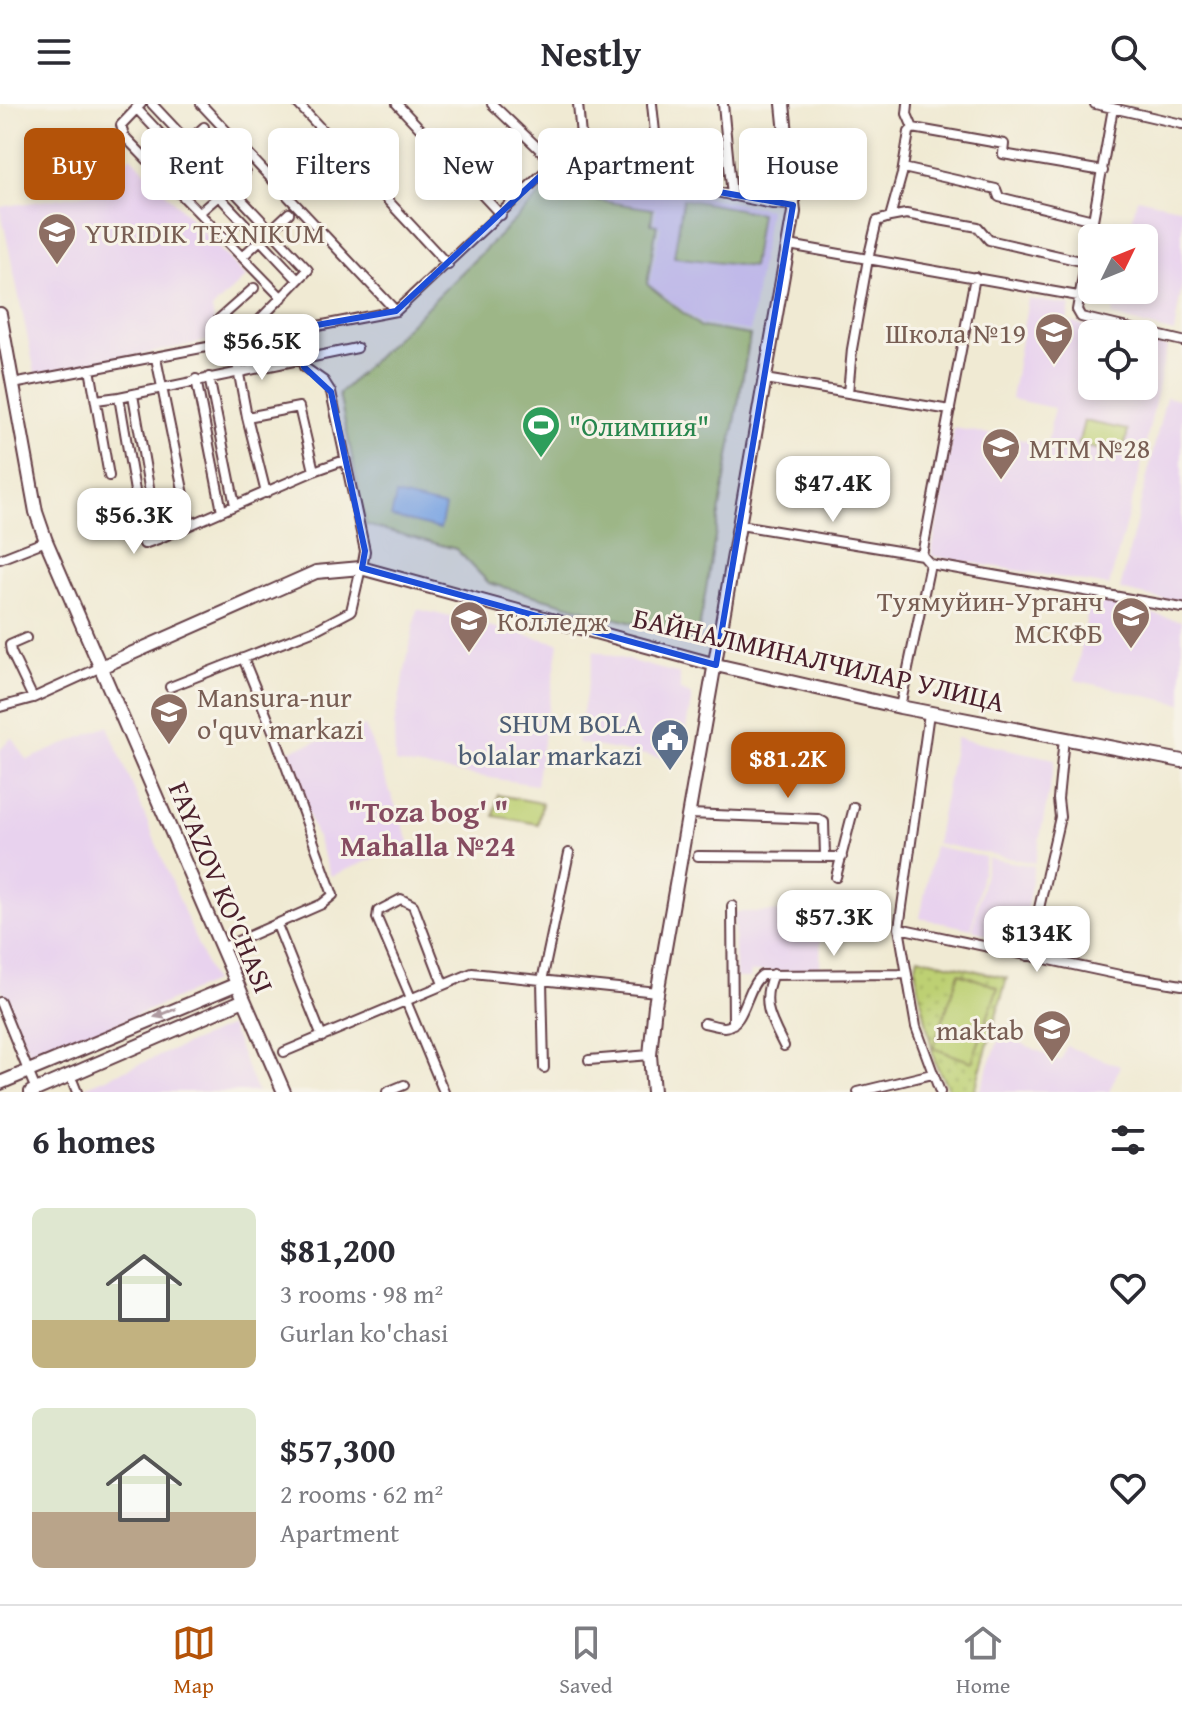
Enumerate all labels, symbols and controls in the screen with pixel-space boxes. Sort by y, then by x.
text: Nestly [541,26,641,79]
icon: menu [32,30,76,74]
icon: search [1106,30,1150,74]
chip: Buy [24,128,125,200]
chip: Rent [141,128,252,200]
chip: Filters [268,128,399,200]
chip: New [415,128,522,200]
chip: Apartment [538,128,723,200]
chip: House [739,128,867,200]
school or university icon: YURIDIK TEXNIKUM [36,211,78,266]
place label: YURIDIK TEXNIKUM [85,212,325,253]
north arrow [1078,224,1158,304]
map controls [1078,224,1158,400]
school or university icon: Школа №19 [1033,311,1075,366]
place label: Школа №19 [885,312,1026,353]
pin: $56.5K [197,314,327,382]
text: $56.5K [223,320,301,359]
button: locate [1078,320,1158,400]
sports icon: "Олимпия" [520,404,562,459]
place label: "Олимпия" [569,405,709,446]
school or university icon: MTM №28 [980,426,1022,481]
place label: MTM №28 [1029,427,1150,468]
pin: $47.4K [768,456,898,524]
text: $47.4K [794,462,872,501]
pin: $56.3K [69,488,199,556]
text: $56.3K [95,494,173,533]
place label: Туямуйин-Урганч МСКФБ [877,580,1103,653]
school or university icon: Туямуйин-Урганч МСКФБ [1110,595,1152,650]
street label: БАЙНАЛМИНАЛЧИЛАР УЛИЦА [629,596,1009,722]
school or university icon: Колледж [448,599,490,654]
place label: Колледж [497,600,609,641]
place label: Mansura-nur o'quv markazi [197,676,364,749]
school or university icon: Mansura-nur o'quv markazi [148,691,190,746]
place label: SHUM BOLA bolalar markazi [458,702,642,775]
public building icon: SHUM BOLA bolalar markazi [649,717,691,772]
pin: $81.2K [723,732,853,800]
text: $81.2K [749,738,827,777]
street label: FAYAZOV KO'CHASI [159,775,285,999]
district label: "Toza bog' " Mahalla №24 [340,789,516,867]
pin: $57.3K [769,890,899,958]
text: $57.3K [795,896,873,935]
pin: $134K [981,906,1093,974]
text: $134K [1002,912,1072,951]
one-way arrow [153,1006,177,1019]
school or university icon: maktab [1031,1008,1073,1063]
place label: maktab [936,1009,1024,1050]
text: 6 homes [32,1116,156,1165]
icon: filters [1106,1118,1150,1162]
text: $81,200 [280,1225,395,1274]
icon: home [96,1240,192,1336]
icon: heart [1106,1266,1150,1310]
text: 3 rooms · 98 m² [280,1274,443,1313]
text: Gurlan ko'chasi [280,1313,448,1352]
text: $57,300 [280,1425,395,1474]
icon: home [96,1440,192,1536]
icon: heart [1106,1466,1150,1510]
text: 2 rooms · 62 m² [280,1474,443,1513]
text: Apartment [280,1513,399,1552]
tab: Map [172,1621,216,1701]
tab: Saved [559,1621,613,1701]
tab: Home [956,1621,1010,1701]

